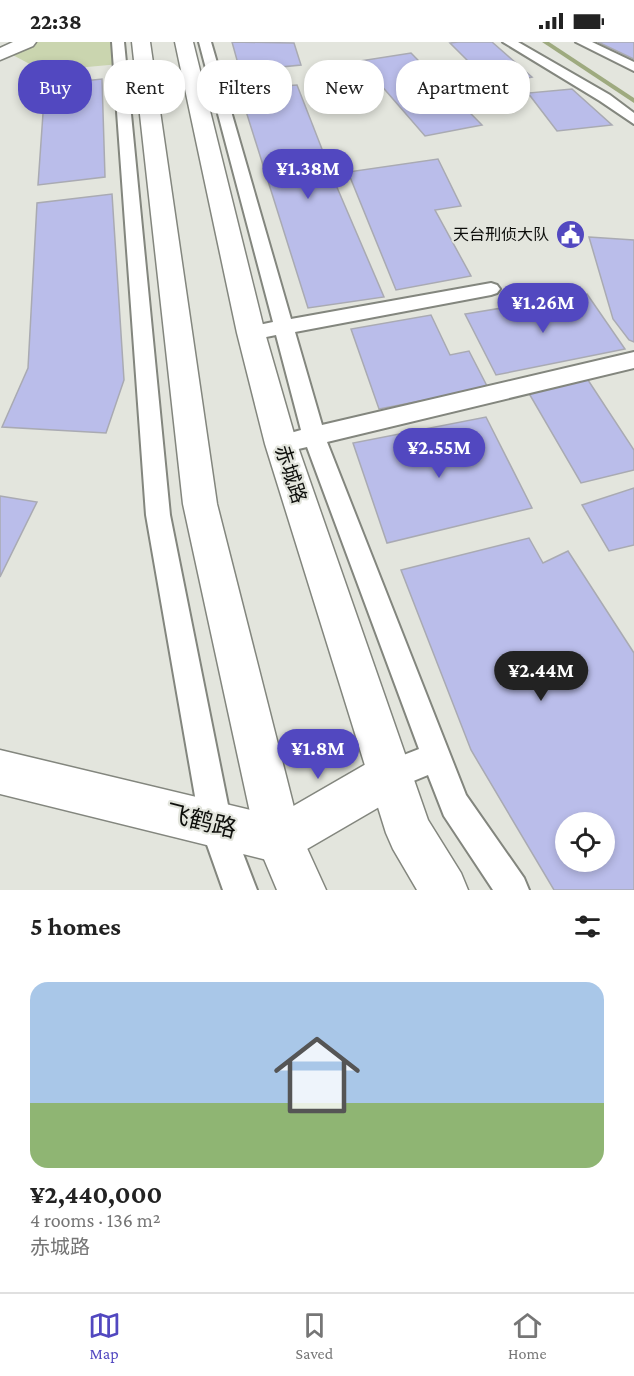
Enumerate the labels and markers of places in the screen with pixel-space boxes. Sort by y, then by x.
pin: ¥1.38M [259,149,357,200]
public building icon: 天台刑侦大队 [554,218,586,250]
place label: 天台刑侦大队 [453,226,549,243]
pin: ¥1.26M [494,283,592,334]
pin: ¥2.55M [390,428,488,479]
pin: ¥2.44M [492,651,590,702]
pin: ¥1.8M [276,729,360,780]

